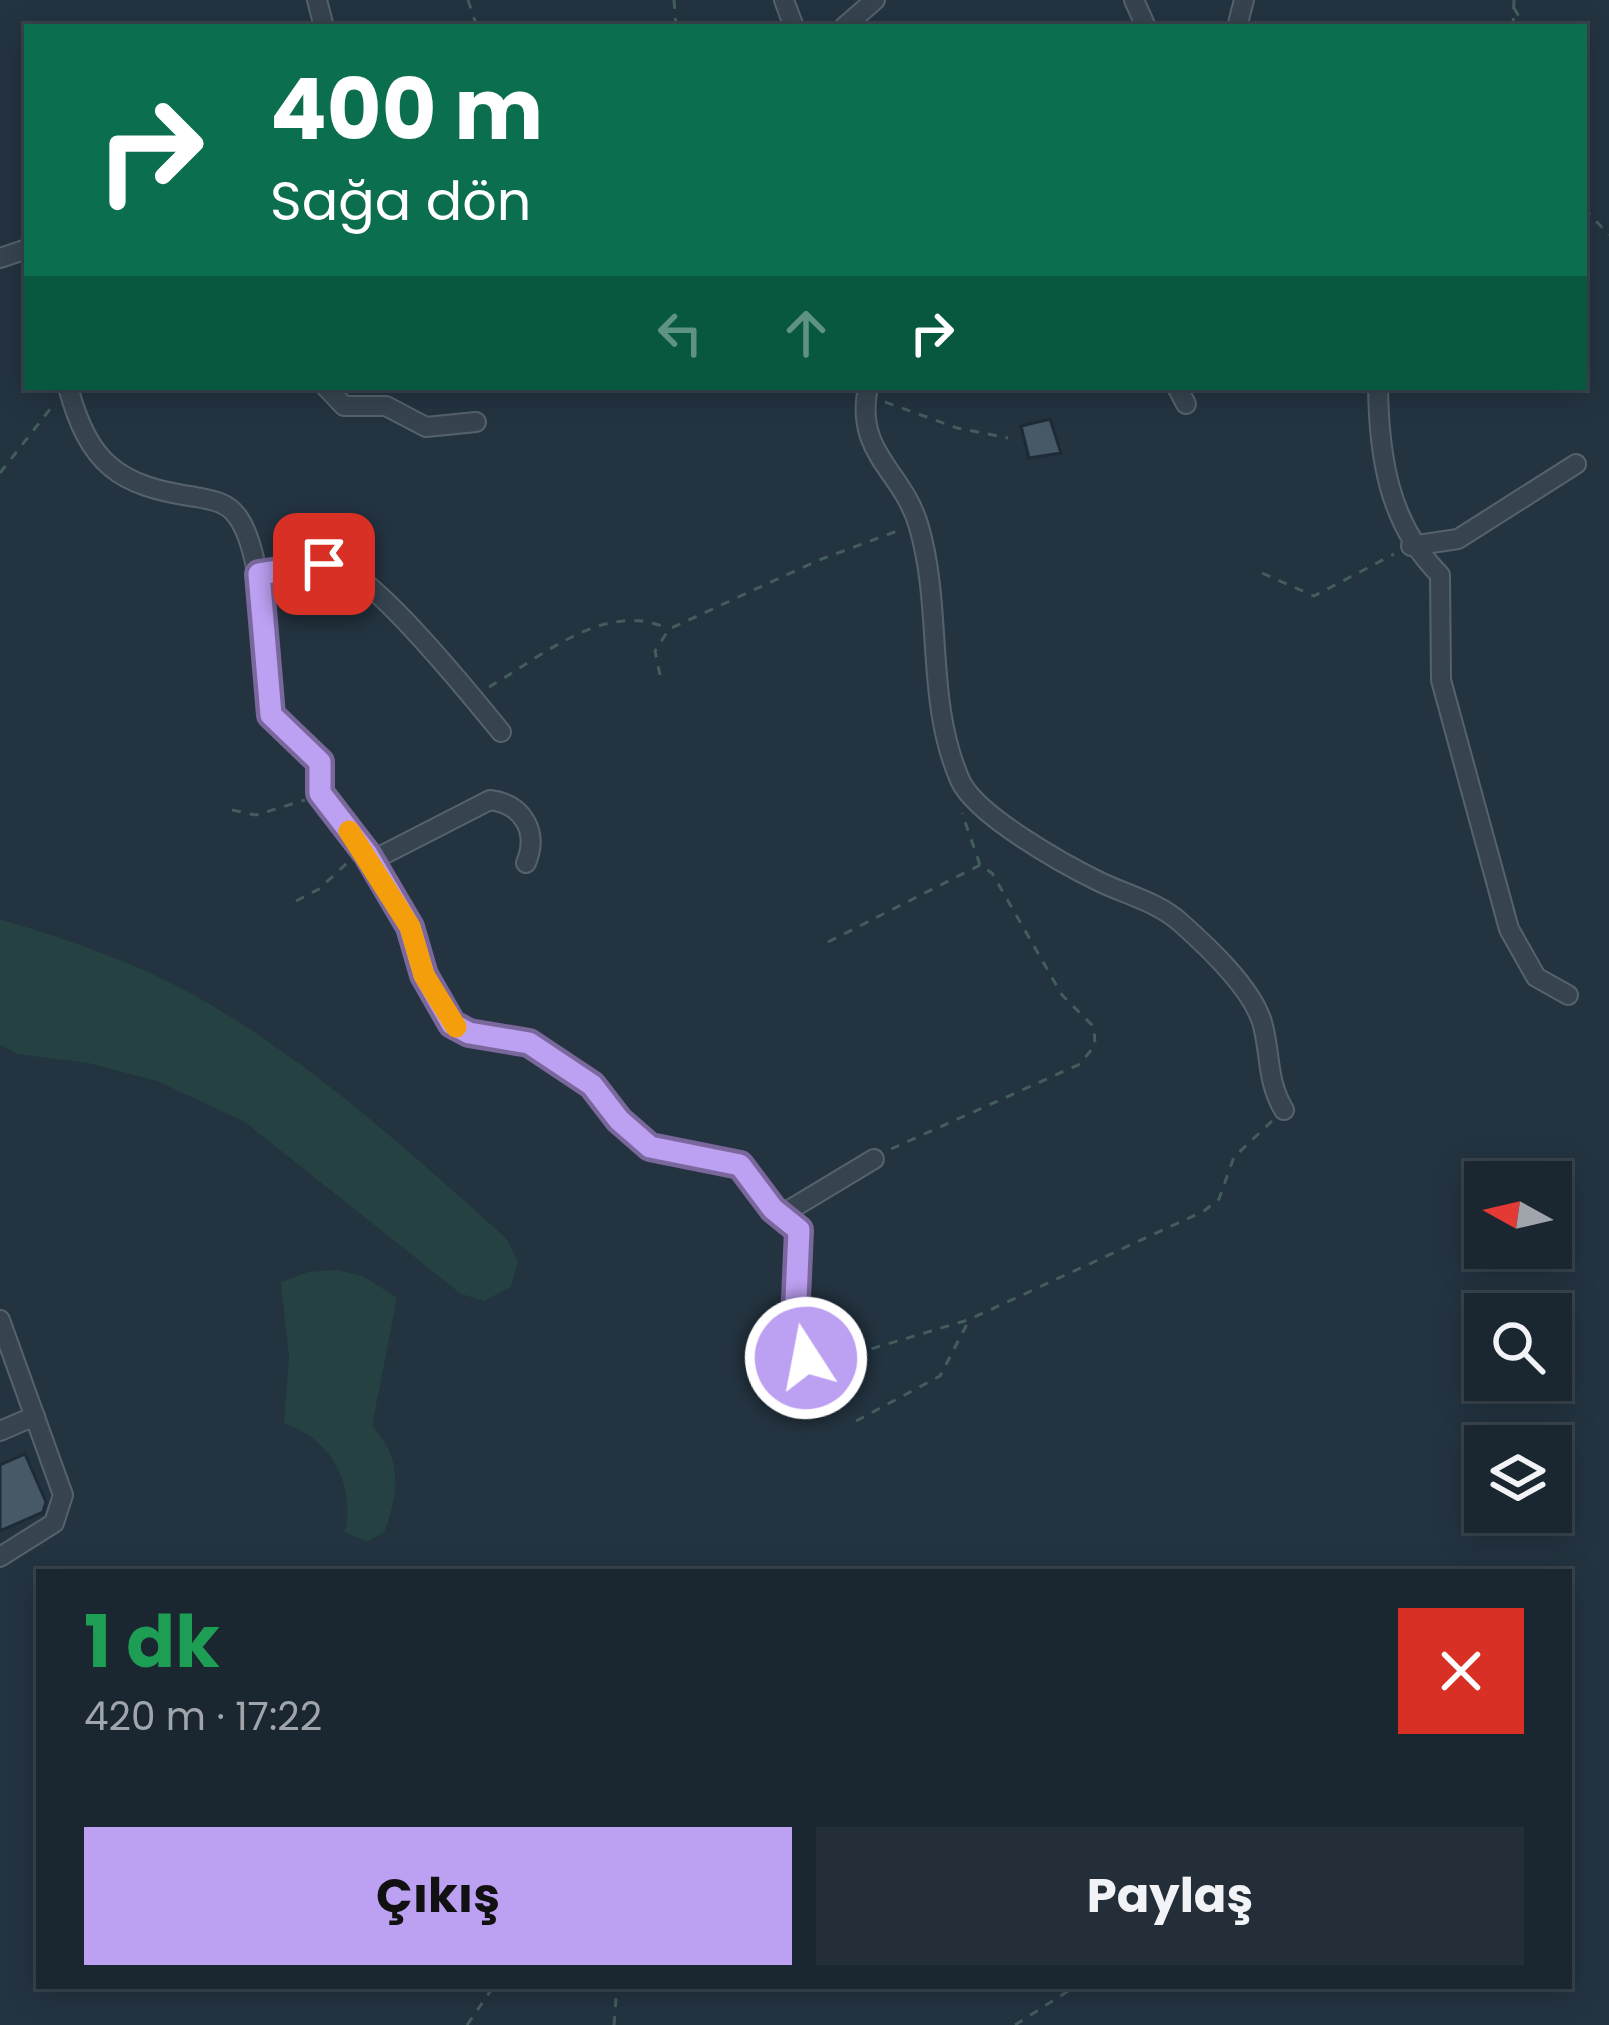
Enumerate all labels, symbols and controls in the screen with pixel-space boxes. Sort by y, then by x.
text: 400 m [270,51,543,168]
icon: right [72,72,228,228]
text: Sağa dön [270,163,531,239]
icon: left [647,300,713,366]
icon: ahead [773,300,839,366]
icon: right [899,300,965,366]
pin [273,513,375,615]
icon: arrive [291,531,357,597]
north arrow [1464,1161,1572,1269]
map controls [1464,1161,1572,1533]
button: search [1464,1293,1572,1401]
position arrow [743,1295,869,1421]
button: layers [1464,1425,1572,1533]
text: 1 dk [84,1591,220,1692]
button: close [1398,1608,1524,1734]
text: 420 m · 17:22 [84,1689,322,1744]
button: Çıkış [84,1827,792,1965]
button: Paylaş [816,1827,1524,1965]

